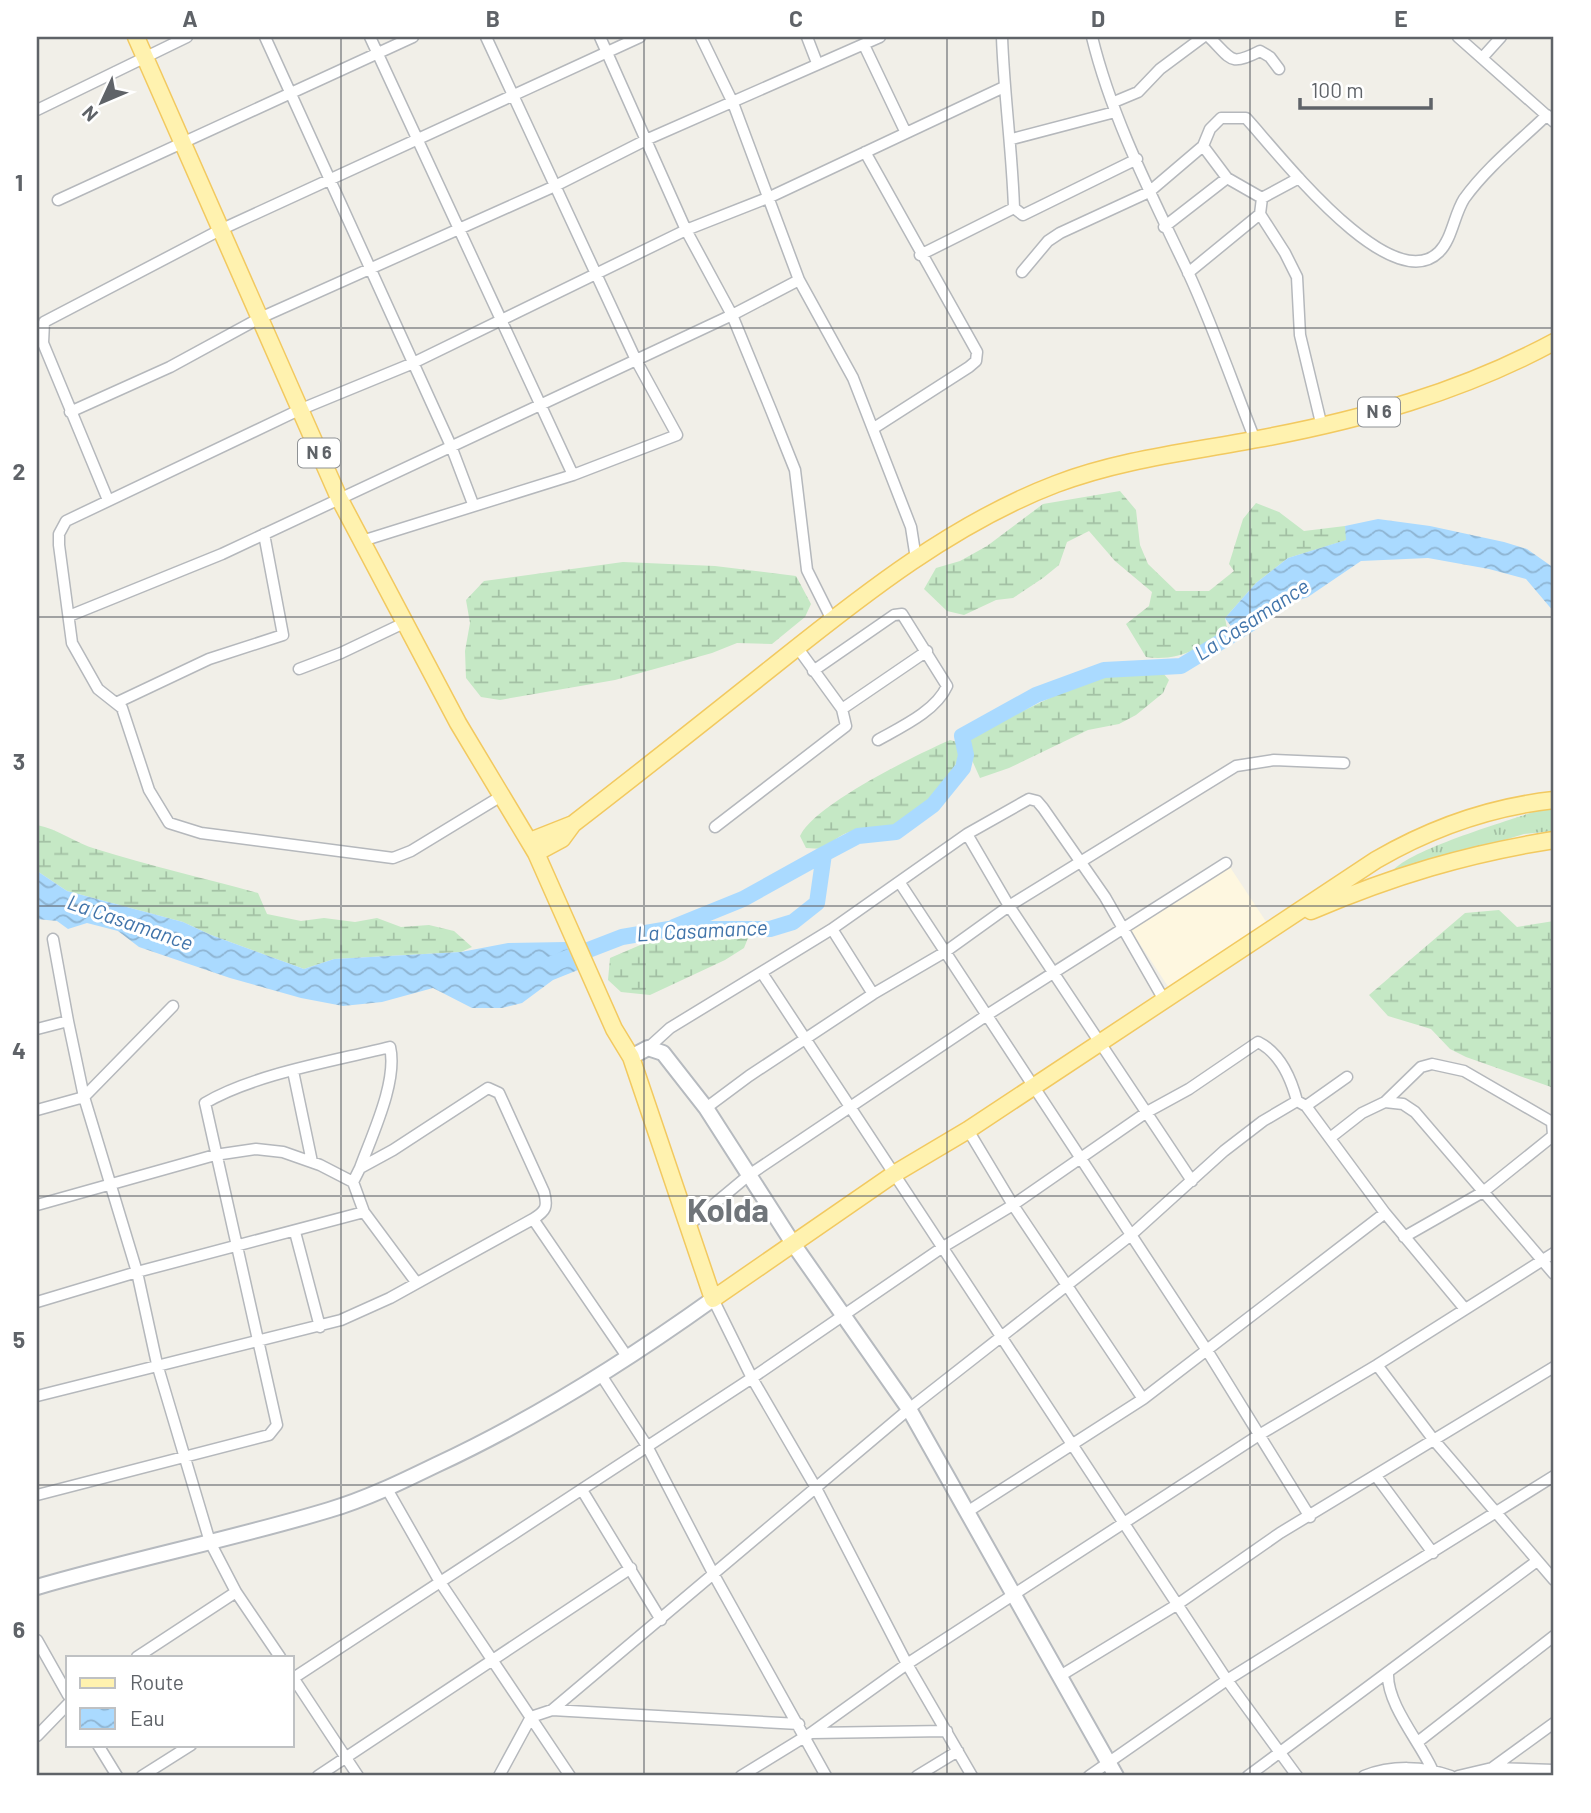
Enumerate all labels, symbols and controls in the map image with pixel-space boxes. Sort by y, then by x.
text: A [182,4,198,32]
text: B [486,4,500,32]
text: C [789,4,803,32]
text: D [1091,4,1105,32]
text: E [1394,4,1408,32]
north arrow [66,66,136,136]
scale bar [1300,66,1432,110]
text: 100 m [1311,77,1364,102]
text: N [77,102,102,127]
text: 1 [15,168,23,196]
road number: N 6 [1358,398,1400,426]
road number: N 6 [298,438,340,467]
text: 2 [13,457,25,485]
water label: La Casamance [1189,573,1313,665]
text: 3 [13,747,25,775]
water label: La Casamance [64,888,197,955]
water label: La Casamance [636,914,768,945]
text: 4 [12,1036,26,1064]
district label: Kolda [687,1189,769,1229]
text: 5 [13,1325,25,1353]
text: 6 [13,1615,25,1643]
legend [66,1656,294,1746]
text: Route [130,1669,184,1694]
text: Eau [130,1705,165,1730]

